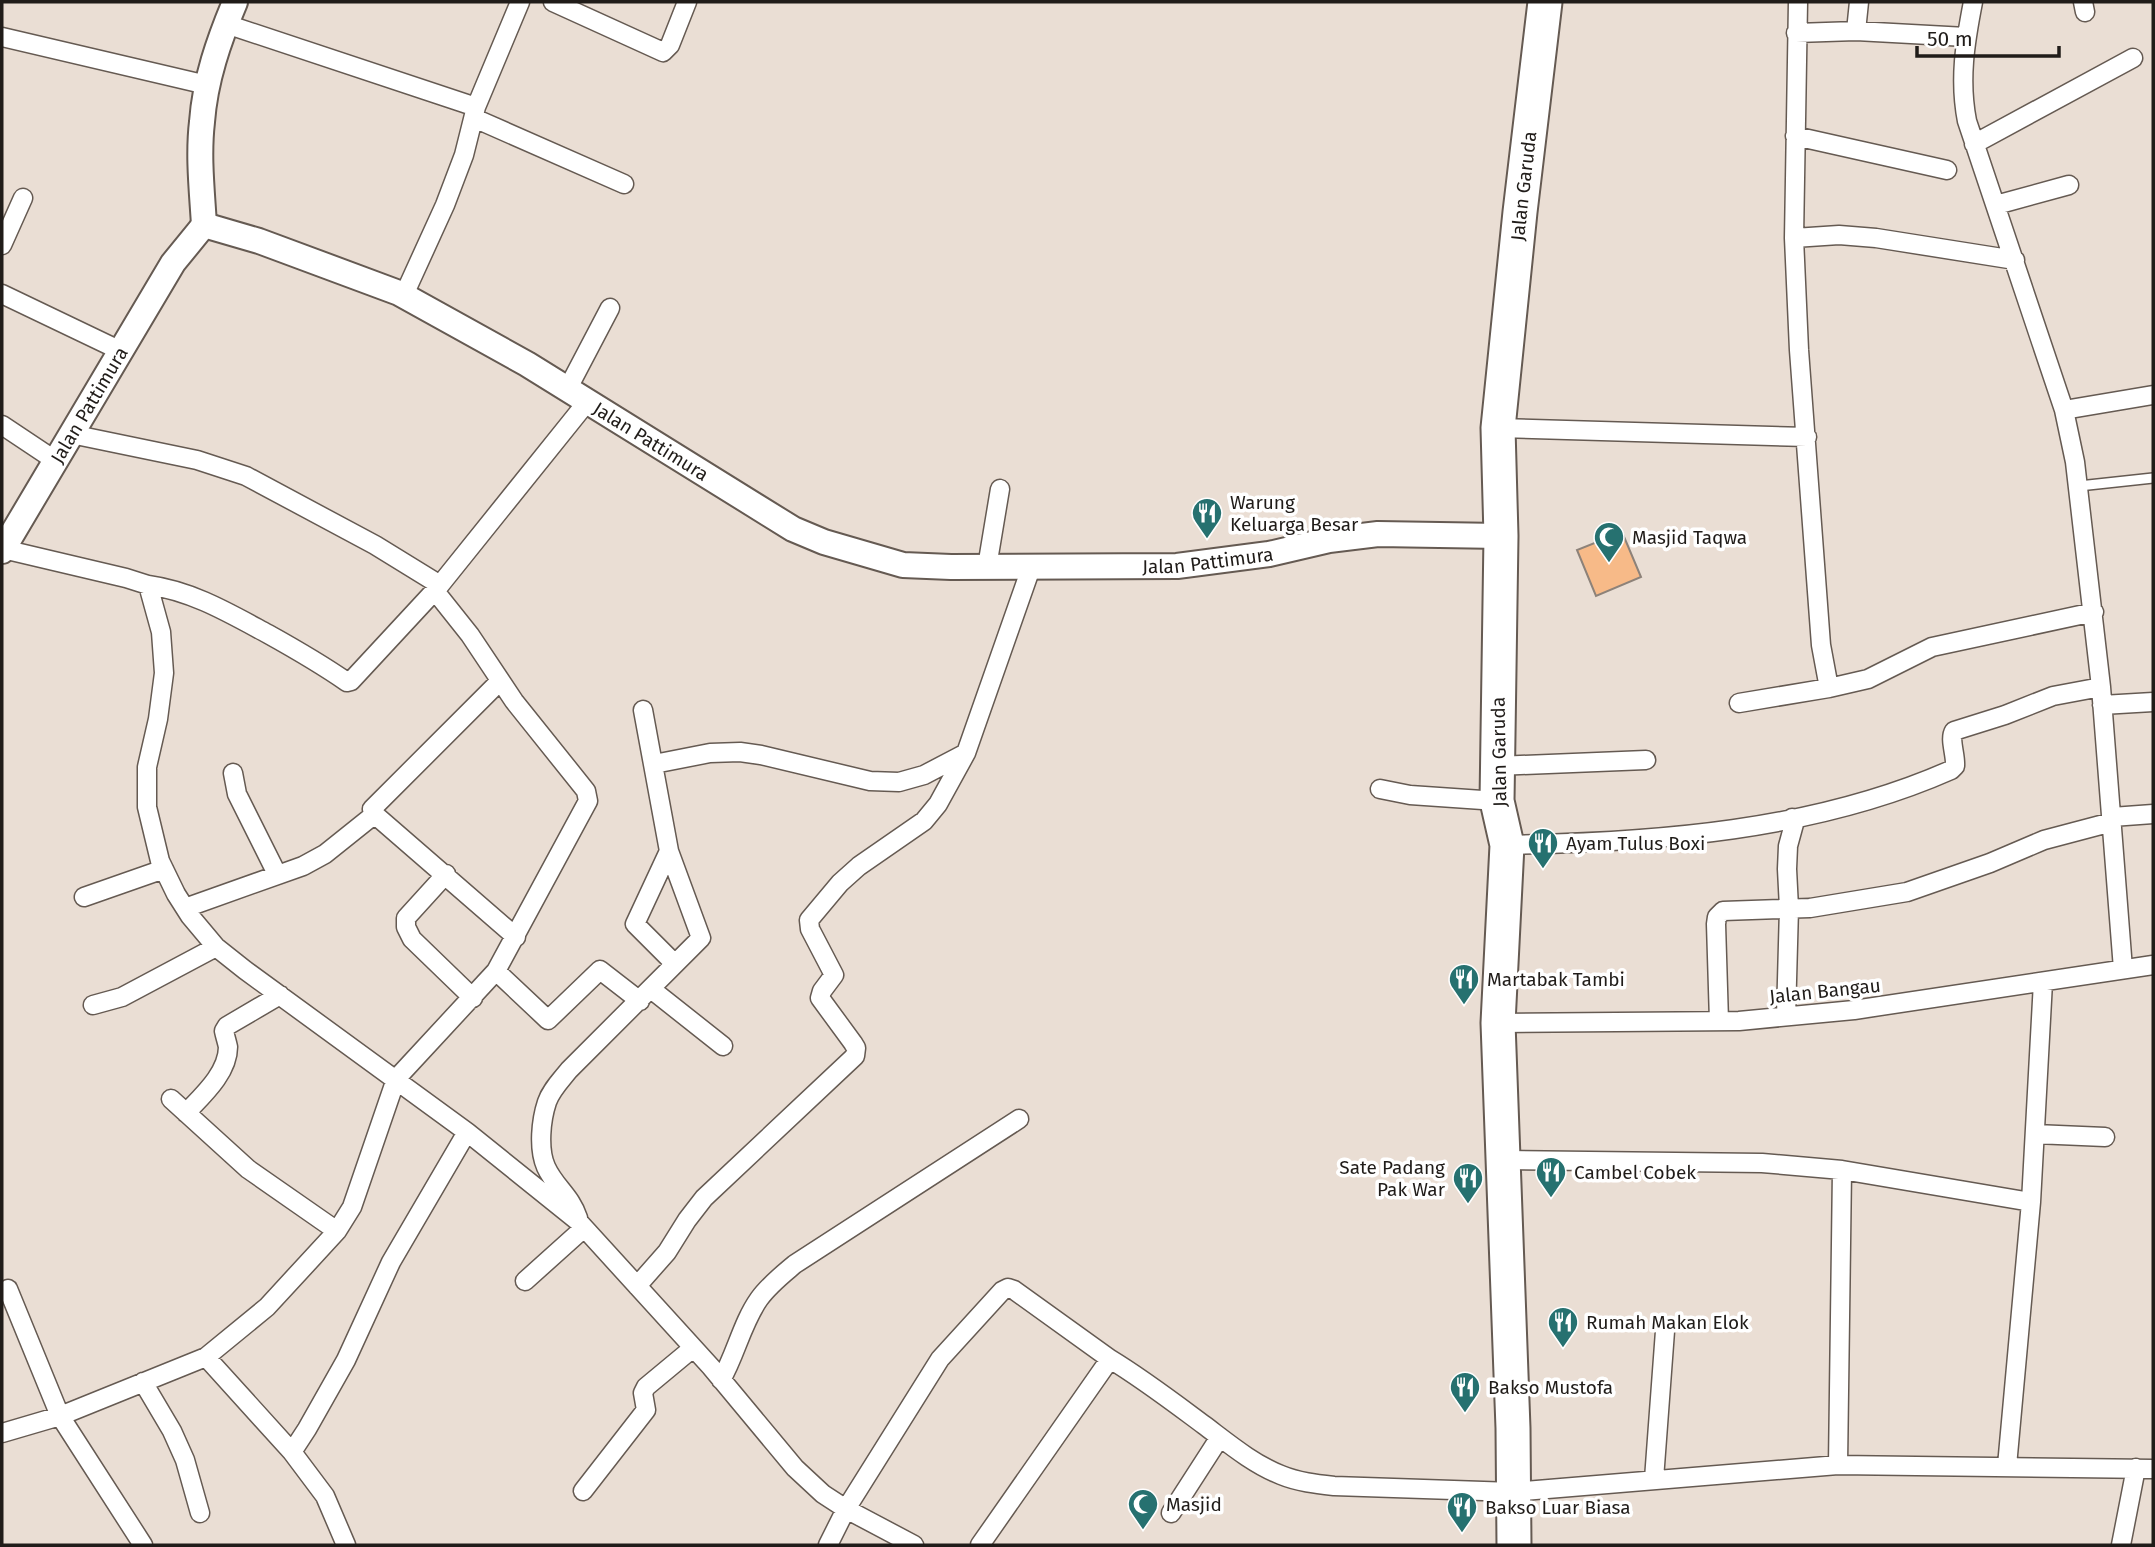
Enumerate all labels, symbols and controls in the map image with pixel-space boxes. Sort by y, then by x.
scale bar [1917,14,2059,58]
text: 50 m [1927,26,1973,52]
street label: Jalan Garuda [1506,130,1541,242]
street label: Jalan Pattimura [45,342,132,467]
street label: Jalan Pattimura [589,396,713,485]
place label: Warung Keluarga Besar [1230,491,1359,536]
restaurant icon: Warung Keluarga Besar [1190,496,1224,540]
mosque icon: Masjid Taqwa [1592,520,1626,564]
place label: Masjid Taqwa [1632,526,1747,549]
street label: Jalan Pattimura [1142,542,1275,578]
street label: Jalan Garuda [1487,697,1511,807]
restaurant icon: Ayam Tulus Boxi [1526,826,1560,870]
place label: Ayam Tulus Boxi [1566,832,1705,855]
restaurant icon: Martabak Tambi [1447,962,1481,1006]
place label: Martabak Tambi [1487,968,1625,991]
street label: Jalan Bangau [1768,974,1882,1008]
restaurant icon: Cambel Cobek [1534,1155,1568,1199]
place label: Sate Padang Pak War [1339,1156,1446,1201]
restaurant icon: Sate Padang Pak War [1451,1161,1485,1205]
place label: Cambel Cobek [1574,1161,1696,1184]
restaurant icon: Rumah Makan Elok [1546,1305,1580,1349]
place label: Rumah Makan Elok [1586,1311,1749,1334]
restaurant icon: Bakso Mustofa [1448,1370,1482,1414]
place label: Bakso Mustofa [1488,1376,1613,1399]
mosque icon: Masjid [1126,1487,1160,1531]
restaurant icon: Bakso Luar Biasa [1445,1490,1479,1534]
place label: Masjid [1166,1493,1222,1516]
place label: Bakso Luar Biasa [1485,1496,1631,1519]

